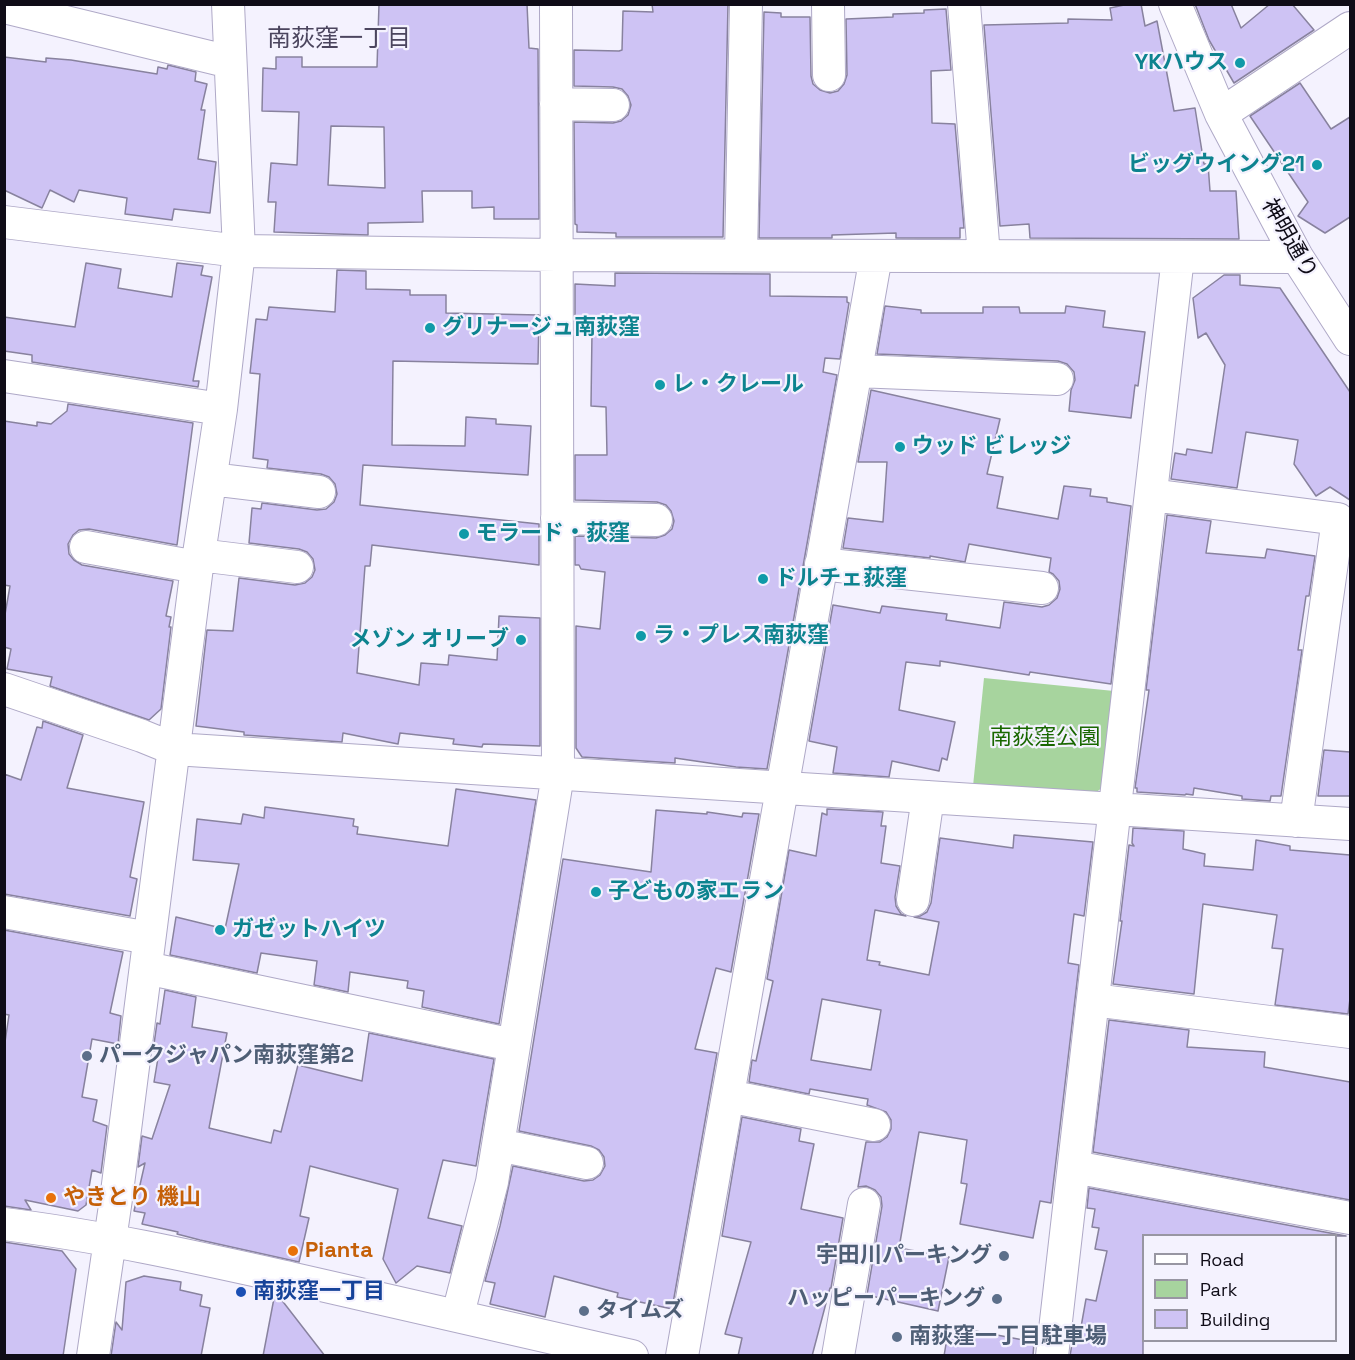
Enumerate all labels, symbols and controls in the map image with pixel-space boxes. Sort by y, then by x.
district label: 南荻窪一丁目 [267,25,411,53]
place label: YKハウス [1135,50,1228,76]
marker: YKハウス [1233,56,1247,70]
place label: ビッグウイング21 [1128,152,1305,178]
marker: ビッグウイング21 [1310,158,1324,172]
street label: 神明通り [1256,194,1322,284]
place label: グリナージュ南荻窪 [442,315,640,341]
marker: グリナージュ南荻窪 [423,321,437,335]
place label: レ・クレール [672,372,804,398]
marker: レ・クレール [653,378,667,392]
place label: ウッド ビレッジ [912,434,1072,460]
marker: ウッド ビレッジ [893,440,907,454]
place label: モラード・荻窪 [476,521,630,547]
marker: モラード・荻窪 [457,527,471,541]
place label: ドルチェ荻窪 [775,566,907,592]
marker: ドルチェ荻窪 [756,572,770,586]
place label: ラ・プレス南荻窪 [653,623,829,649]
place label: メゾン オリーブ [349,627,509,653]
marker: ラ・プレス南荻窪 [634,629,648,643]
marker: メゾン オリーブ [514,633,528,647]
park label: 南荻窪公園 [990,725,1100,751]
place label: 子どもの家エラン [608,879,784,905]
marker: 子どもの家エラン [589,885,603,899]
place label: ガゼットハイツ [232,917,386,943]
marker: ガゼットハイツ [213,923,227,937]
place label: パークジャパン南荻窪第2 [99,1043,354,1069]
marker: パークジャパン南荻窪第2 [80,1049,94,1063]
place label: やきとり 機山 [63,1185,201,1211]
marker: やきとり 機山 [44,1191,58,1205]
legend [1142,1234,1337,1342]
place label: Pianta [305,1238,373,1264]
place label: 宇田川パーキング [816,1243,992,1269]
marker: Pianta [286,1244,300,1258]
text: Road [1200,1248,1244,1271]
marker: 宇田川パーキング [997,1249,1011,1263]
text: Park [1200,1278,1237,1301]
place label: 南荻窪一丁目 [253,1279,385,1305]
marker: 南荻窪一丁目 [234,1285,248,1299]
place label: ハッピーパーキング [787,1286,985,1312]
marker: ハッピーパーキング [990,1292,1004,1306]
place label: タイムズ [596,1298,684,1324]
marker: タイムズ [577,1304,591,1318]
text: Building [1200,1308,1270,1331]
place label: 南荻窪一丁目駐車場 [909,1324,1107,1350]
marker: 南荻窪一丁目駐車場 [890,1330,904,1344]

